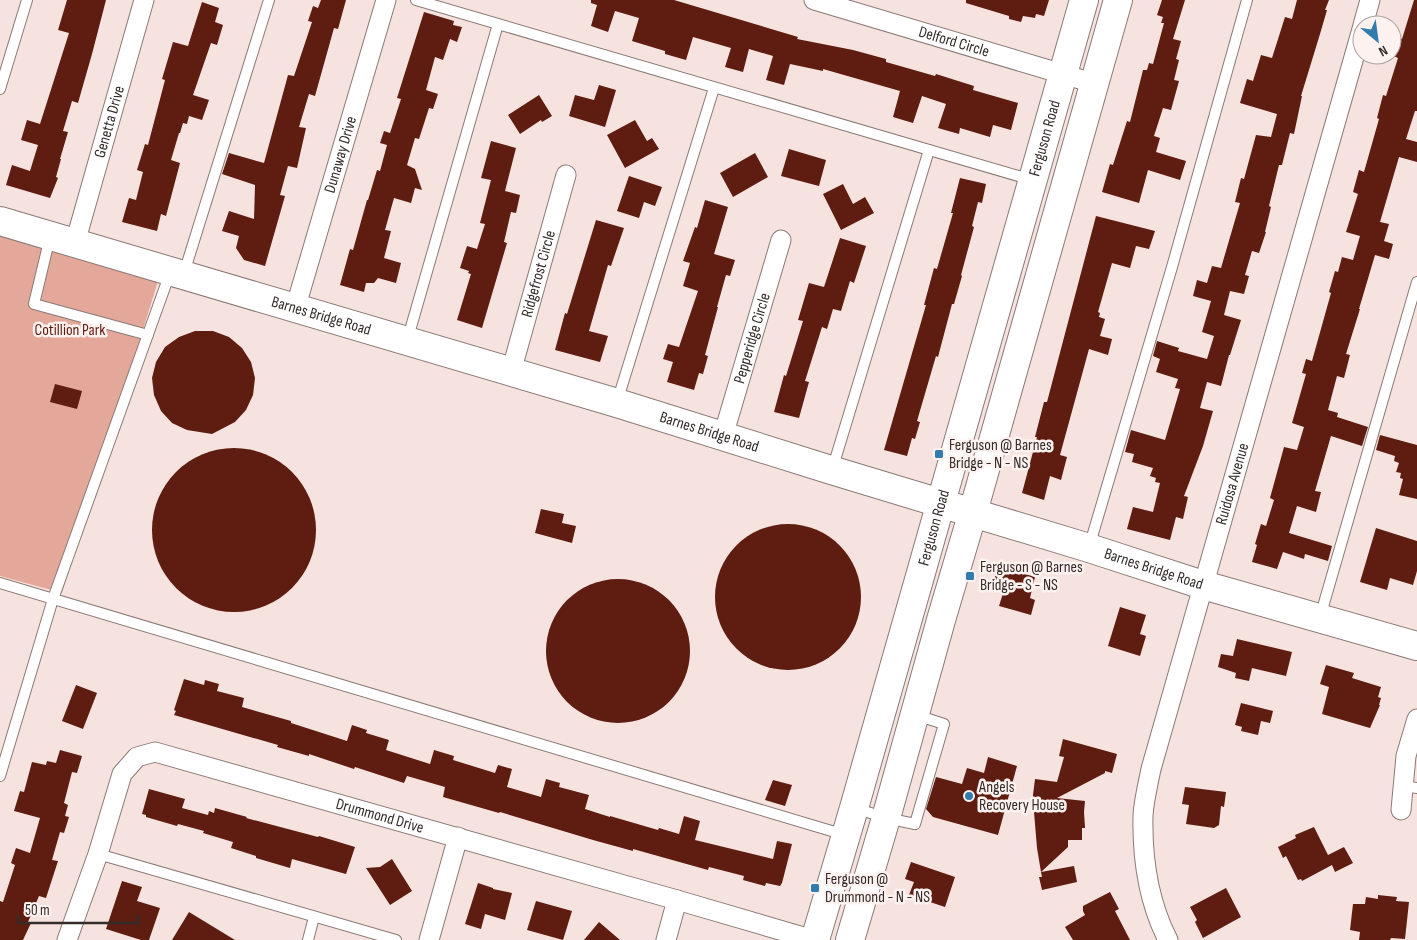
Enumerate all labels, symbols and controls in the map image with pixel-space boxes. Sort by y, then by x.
north arrow [1352,15,1402,65]
street label: Delford Circle [916,22,991,61]
text: N [1376,42,1390,60]
street label: Genetta Drive [90,84,129,160]
street label: Ferguson Road [1025,98,1064,178]
street label: Dunaway Drive [320,114,361,195]
street label: Ridgefrost Circle [517,228,560,319]
street label: Pepperidge Circle [730,291,774,386]
street label: Barnes Bridge Road [269,292,373,339]
park label: Cotillion Park [35,321,105,340]
street label: Barnes Bridge Road [657,407,761,456]
place label: Ferguson @ Barnes Bridge - N - NS [949,436,1052,473]
street label: Ruidosa Avenue [1212,441,1253,527]
marker: Ferguson @ Barnes Bridge - N - NS [933,448,945,460]
street label: Ferguson Road [914,488,954,568]
street label: Barnes Bridge Road [1102,544,1206,594]
place label: Ferguson @ Barnes Bridge - S - NS [980,558,1083,595]
marker: Ferguson @ Barnes Bridge - S - NS [964,570,976,582]
place label: Angels Recovery House [978,778,1065,815]
marker: Angels Recovery House [963,790,975,802]
street label: Drummond Drive [334,794,426,837]
place label: Ferguson @ Drummond - N - NS [825,870,930,907]
marker: Ferguson @ Drummond - N - NS [809,882,821,894]
scale bar [18,892,138,924]
text: 50 m [25,901,50,920]

